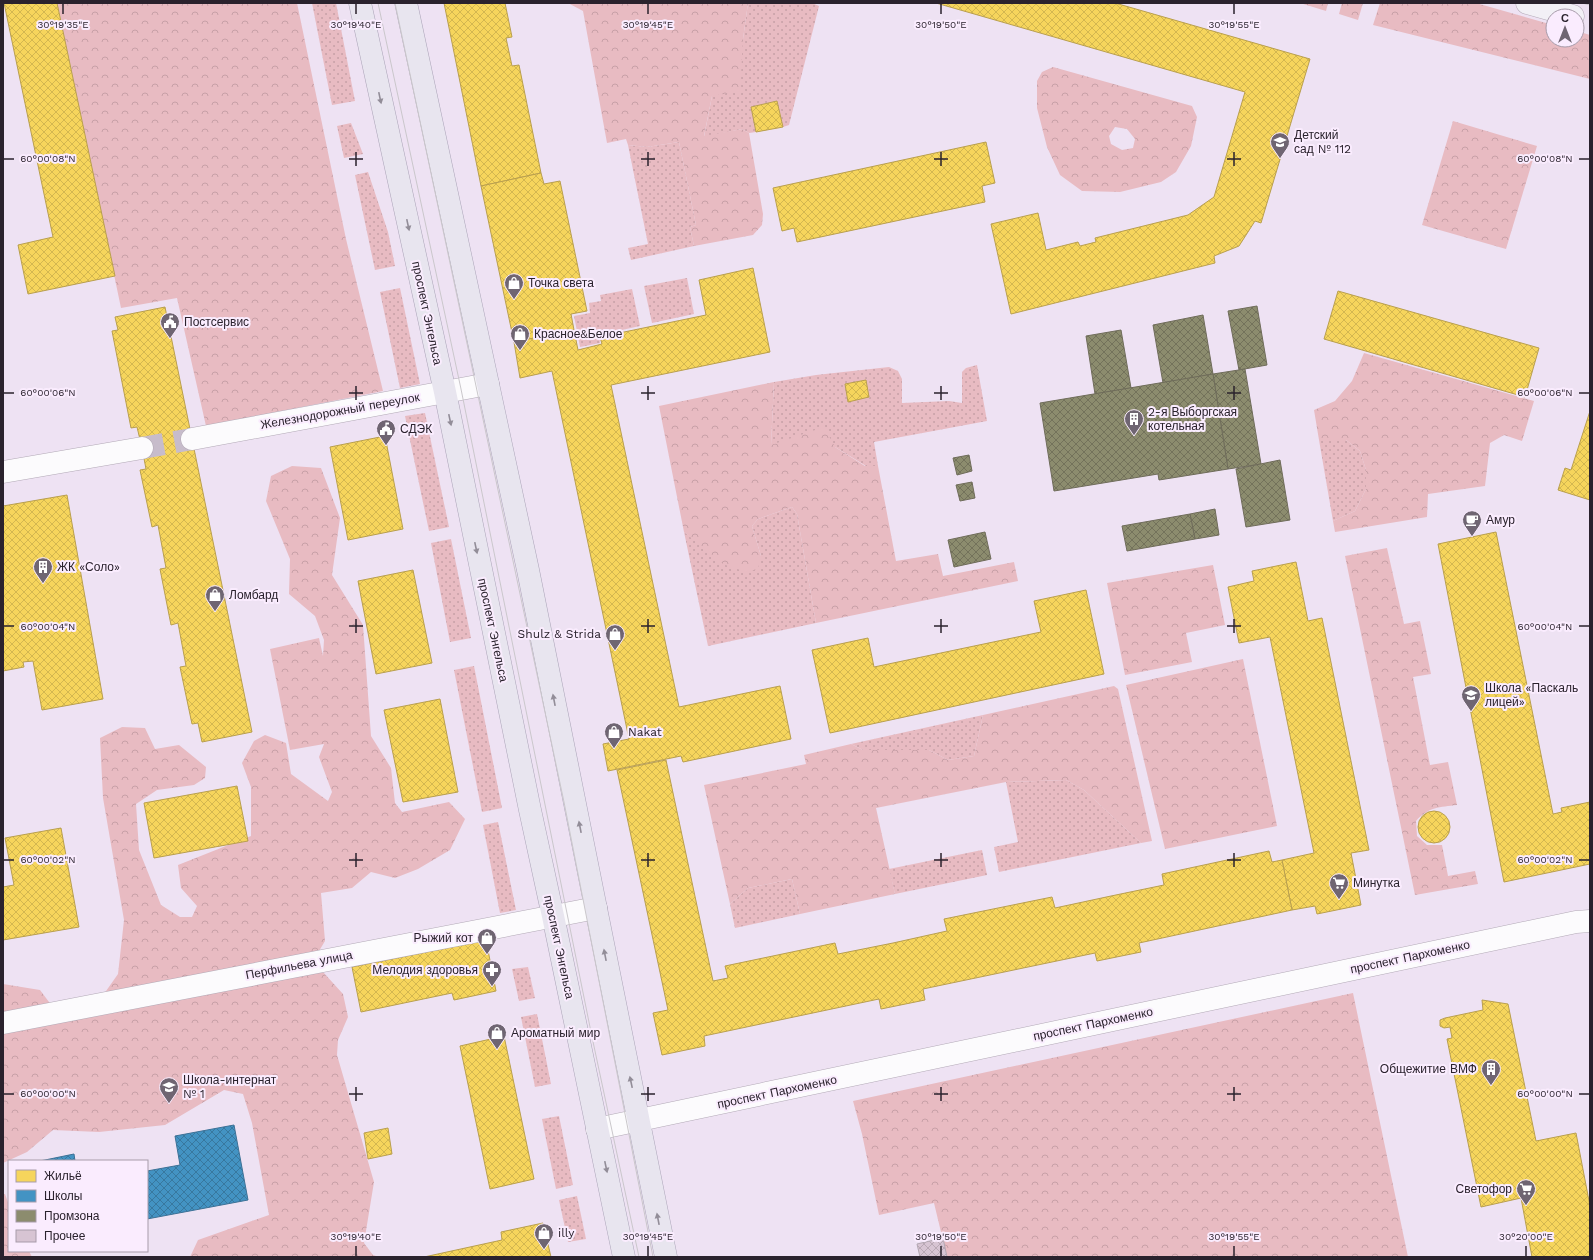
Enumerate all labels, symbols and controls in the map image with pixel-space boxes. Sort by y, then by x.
north arrow [1545,8,1585,48]
text: С [1561,12,1569,25]
text: 30°19'35"E [37,19,89,30]
text: 30°19'40"E [331,19,381,30]
text: 30°19'45"E [623,19,673,30]
text: 30°19'50"E [915,19,967,30]
text: 30°19'55"E [1208,19,1260,30]
one-way arrow [378,92,384,104]
place label: Детский сад № 112 [1294,128,1351,156]
school or university icon: Детский сад № 112 [1269,131,1291,159]
text: 60°00'08"N [20,153,76,164]
text: 60°00'08"N [1517,153,1573,164]
one-way arrow [406,219,412,231]
street label: проспект Энгельса [409,260,445,366]
shop icon: Точка света [503,272,525,300]
place label: Точка света [528,276,594,290]
public building icon: Постсервис [159,311,181,339]
place label: Постсервис [184,315,249,329]
shop icon: Красное&Белое [509,323,531,351]
place label: Красное&Белое [534,327,623,341]
text: 60°00'06"N [20,387,76,398]
text: 60°00'06"N [1517,387,1573,398]
street label: Железнодорожный переулок [259,390,421,432]
place label: 2-я Выборгская котельная [1148,405,1237,433]
building icon: 2-я Выборгская котельная [1123,408,1145,436]
one-way arrow [448,414,454,426]
public building icon: СДЭК [375,418,397,446]
place label: СДЭК [400,422,432,436]
cafe icon: Амур [1461,509,1483,537]
place label: Амур [1486,513,1515,527]
one-way arrow [474,542,480,554]
building icon: ЖК «Соло» [32,556,54,584]
place label: ЖК «Соло» [57,560,120,574]
street label: проспект Энгельса [475,577,511,683]
shop icon: Ломбард [204,584,226,612]
place label: Ломбард [229,588,278,602]
text: 60°00'04"N [21,621,75,632]
text: 60°00'04"N [1518,621,1572,632]
shop icon: Shulz & Strida [604,623,626,651]
place label: Shulz & Strida [518,627,601,641]
place label: Школа «Паскаль лицей» [1485,681,1578,709]
school or university icon: Школа «Паскаль лицей» [1460,684,1482,712]
one-way arrow [551,694,557,706]
shop icon: Nakat [603,721,625,749]
place label: Nakat [628,725,662,739]
one-way arrow [576,821,582,834]
text: 60°00'02"N [20,854,76,865]
text: 60°00'02"N [1517,854,1573,865]
supermarket icon: Минутка [1328,872,1350,900]
place label: Минутка [1353,876,1400,890]
street label: проспект Энгельса [541,894,577,1000]
shop icon: Рыжий кот [476,927,498,955]
place label: Рыжий кот [414,931,473,945]
street label: проспект Пархоменко [1349,937,1471,977]
street label: Перфильева улица [244,948,354,982]
one-way arrow [602,949,608,961]
pharmacy icon: Мелодия здоровья [481,959,503,987]
place label: Мелодия здоровья [372,963,478,977]
street label: проспект Пархоменко [1032,1004,1154,1044]
shop icon: Ароматный мир [486,1022,508,1050]
place label: Ароматный мир [511,1026,601,1040]
building icon: Общежитие ВМФ [1480,1058,1502,1086]
place label: Общежитие ВМФ [1380,1062,1477,1076]
street label: проспект Пархоменко [716,1072,838,1112]
place label: Школа-интернат № 1 [183,1073,277,1101]
school or university icon: Школа-интернат № 1 [158,1076,180,1104]
one-way arrow [627,1076,633,1088]
text: 60°00'00"N [20,1088,76,1099]
text: 60°00'00"N [1517,1088,1573,1099]
legend [8,1160,148,1252]
one-way arrow [603,1161,609,1174]
text: Жильё [44,1169,82,1183]
supermarket icon: Светофор [1515,1178,1537,1206]
place label: Светофор [1456,1182,1512,1196]
text: Школы [44,1189,82,1203]
text: Промзона [44,1209,100,1223]
one-way arrow [655,1213,661,1225]
shop icon: illy [533,1222,555,1250]
place label: illy [558,1226,575,1240]
text: Прочее [44,1229,86,1243]
text: 30°19'40"E [331,1231,381,1242]
text: 30°19'45"E [623,1231,673,1242]
text: 30°19'50"E [915,1231,967,1242]
text: 30°19'55"E [1208,1231,1260,1242]
text: 30°20'00"E [1499,1231,1553,1242]

